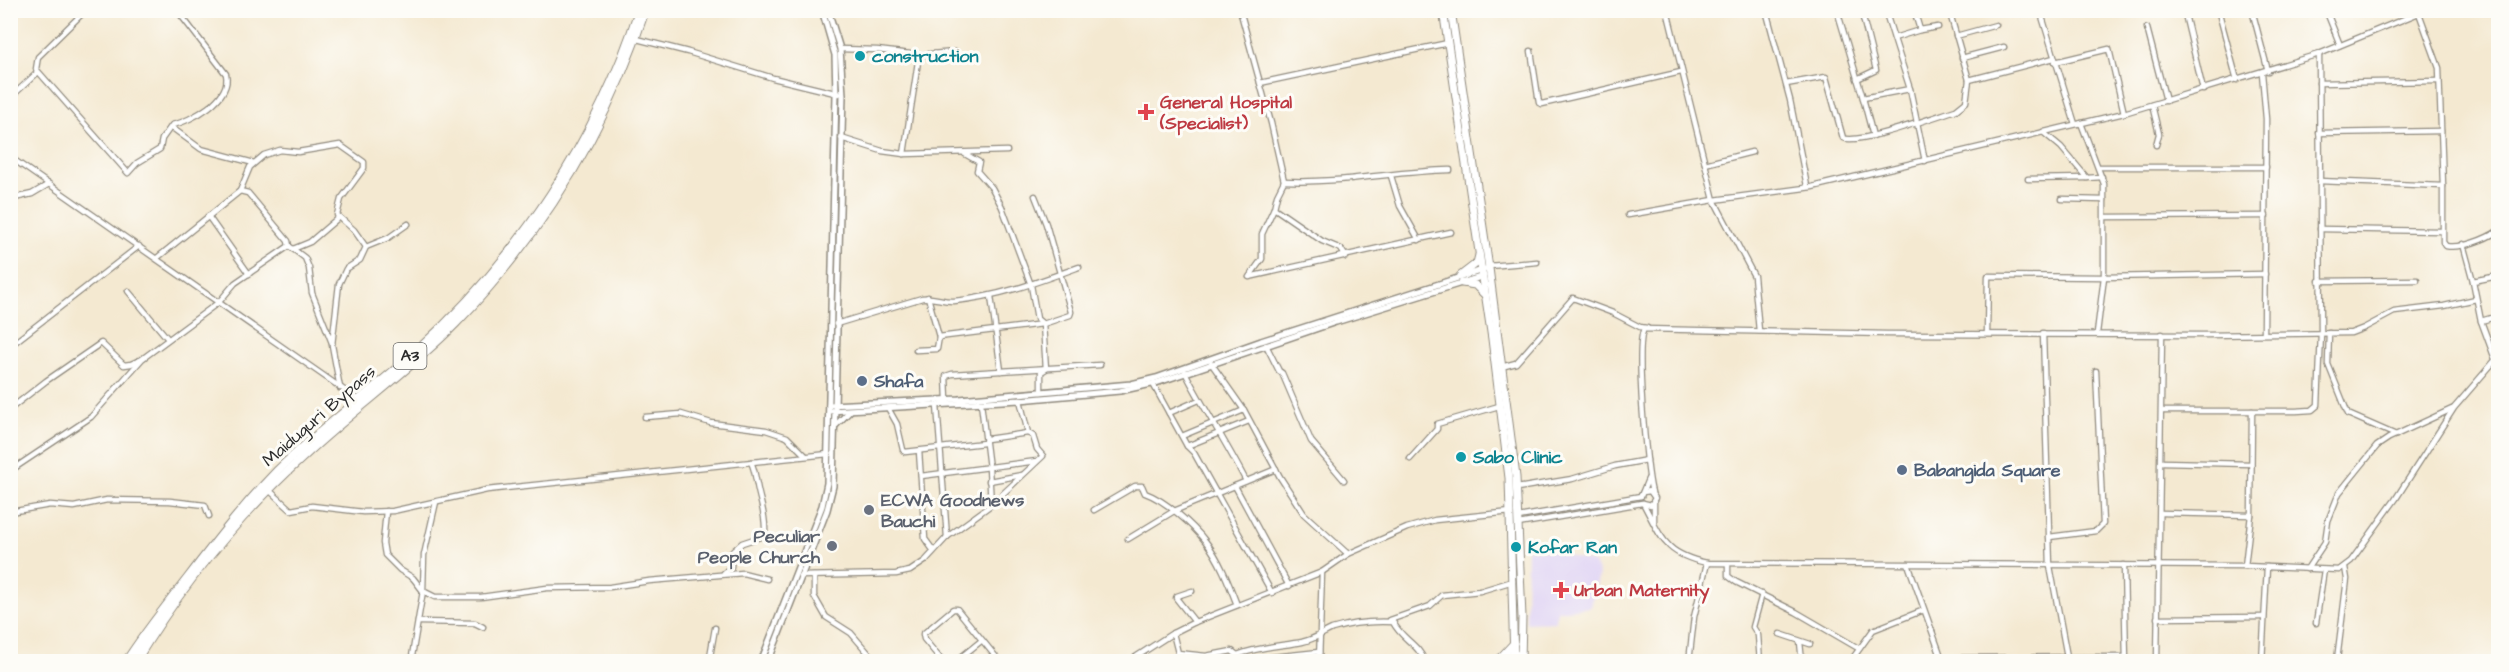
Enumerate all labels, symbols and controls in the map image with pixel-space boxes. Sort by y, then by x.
place label: construction [872,44,978,69]
marker: construction [853,49,867,63]
place label: General Hospital (Specialist) [1159,90,1292,136]
marker: General Hospital (Specialist) [1137,103,1155,121]
road number: A3 [394,343,426,369]
street label: Maiduguri Bypass [257,360,382,473]
place label: Shafa [873,369,924,394]
marker: Shafa [855,374,869,388]
place label: Sabo Clinic [1472,445,1563,470]
marker: Sabo Clinic [1454,450,1468,464]
place label: Babangida Square [1914,458,2061,484]
marker: Babangida Square [1895,463,1909,477]
place label: ECWA Goodnews Bauchi [881,488,1024,534]
marker: ECWA Goodnews Bauchi [862,503,876,517]
place label: Peculiar People Church [698,524,821,570]
place label: Kofar Ran [1528,535,1617,560]
marker: Peculiar People Church [825,539,839,553]
marker: Kofar Ran [1509,540,1523,554]
place label: Urban Maternity [1574,578,1710,604]
marker: Urban Maternity [1552,581,1570,599]

